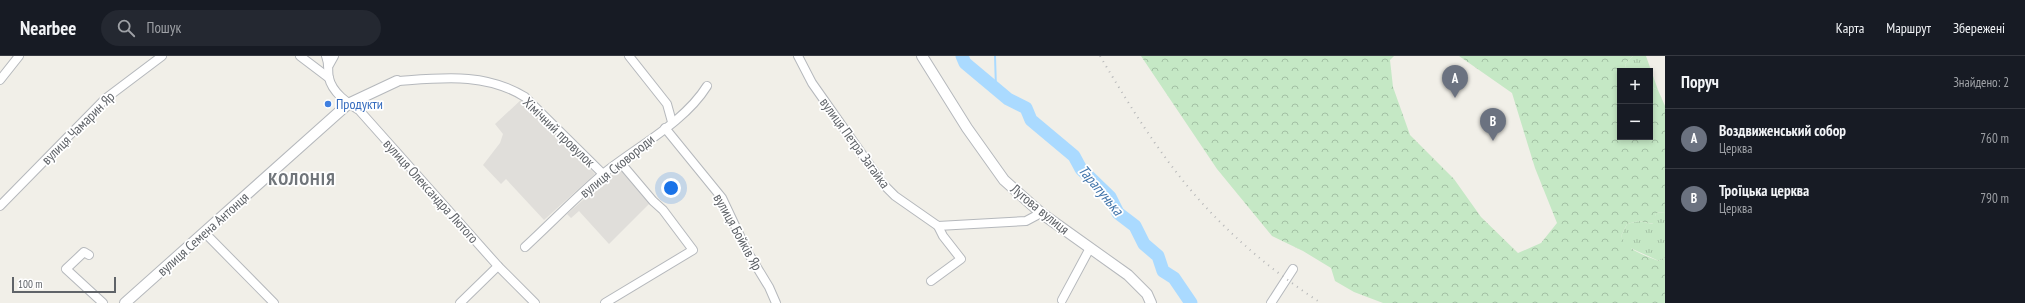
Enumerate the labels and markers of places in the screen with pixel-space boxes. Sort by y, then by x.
pin: A [1442,65,1468,98]
place label: Продукти [336,95,383,113]
marker: Продукти [323,99,333,109]
pin: B [1480,108,1506,141]

